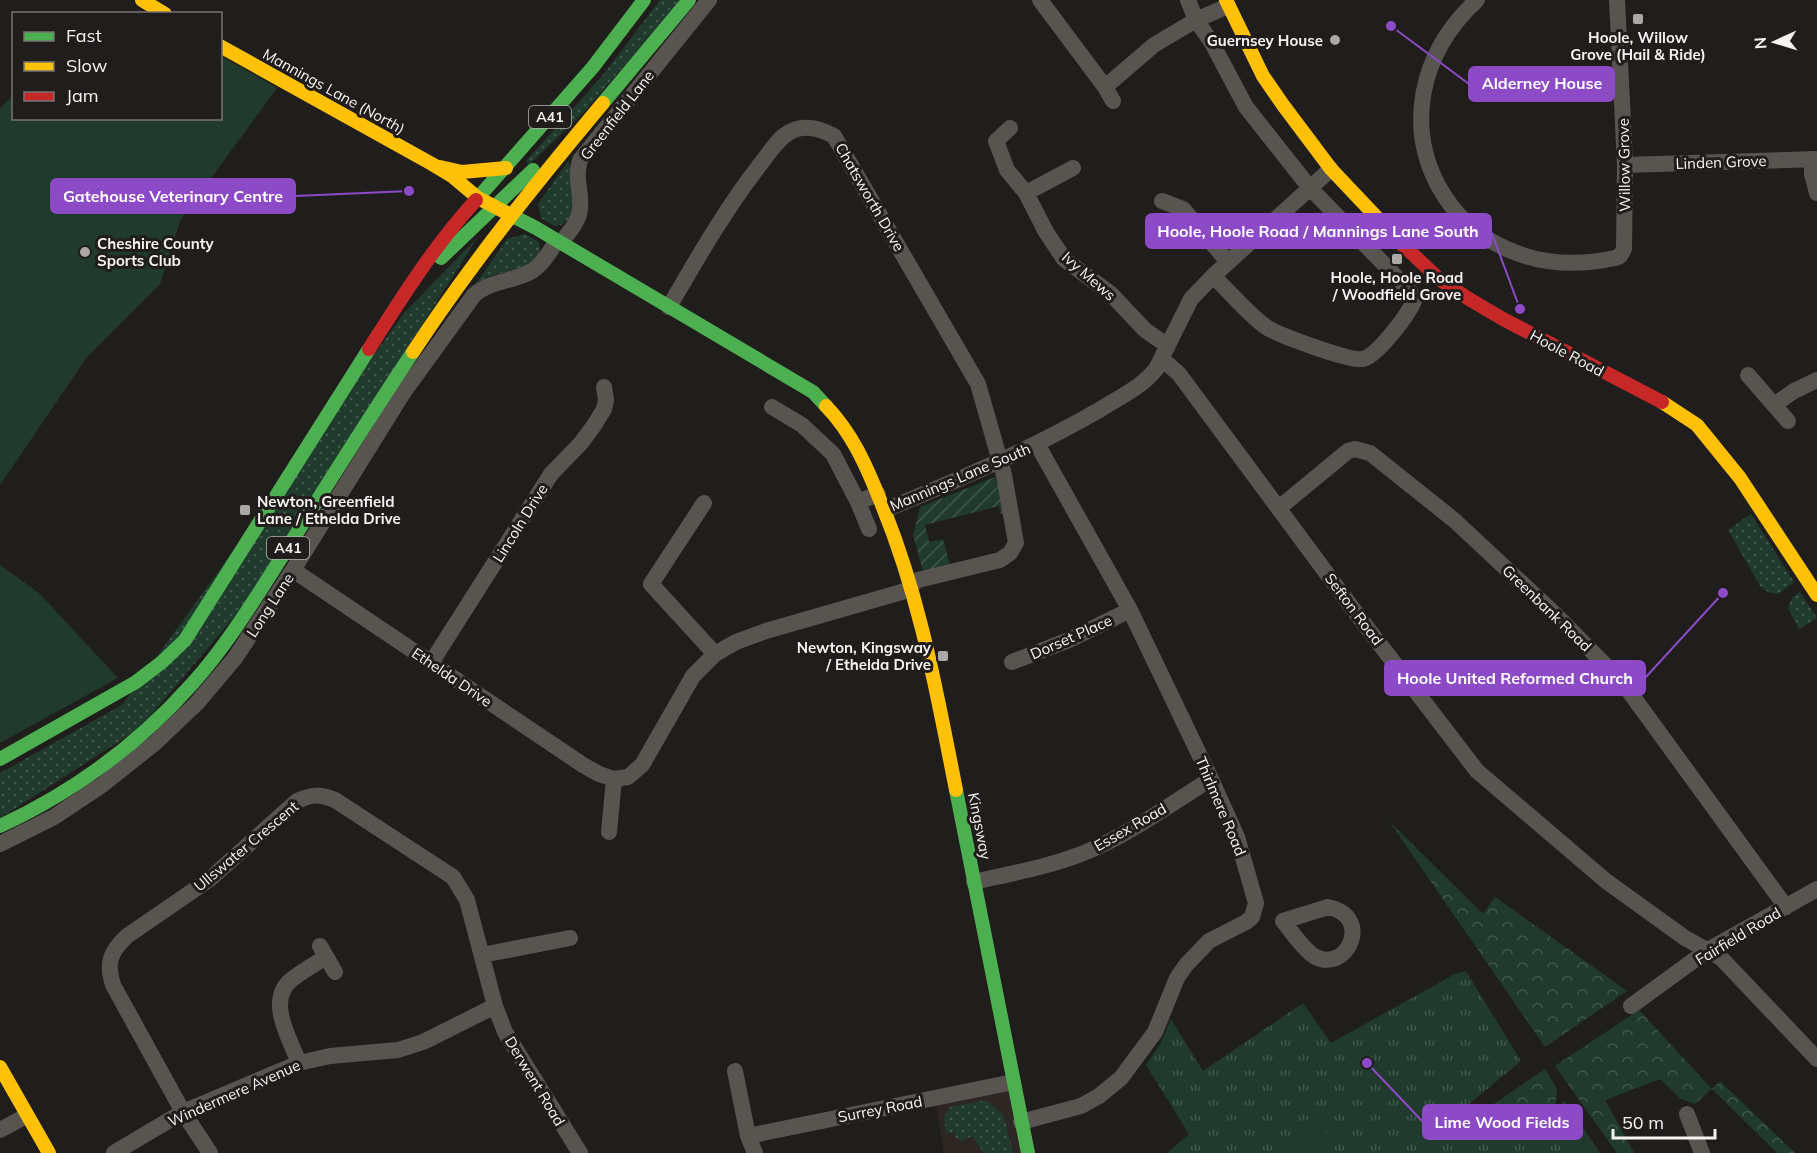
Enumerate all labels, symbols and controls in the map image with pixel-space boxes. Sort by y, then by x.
legend [12,12,222,120]
marker: Hoole, Willow Grove (Hail & Ride) [1631,12,1645,26]
north arrow [1745,12,1805,72]
text: Fast [66,24,102,47]
place label: Hoole, Willow Grove (Hail & Ride) [1570,28,1706,64]
place label: Guernsey House [1207,31,1323,50]
marker: Guernsey House [1328,33,1342,47]
text: N [1750,36,1770,50]
street label: Mannings Lane (North) [260,44,408,138]
text: Slow [66,54,108,77]
street label: Greenfield Lane [576,66,658,164]
callout: Alderney House [1469,67,1614,101]
text: Alderney House [1482,73,1603,93]
text: Jam [66,84,99,107]
road number: A41 [529,106,571,128]
street label: Willow Grove [1614,118,1634,212]
street label: Chatsworth Drive [831,139,909,255]
street label: Linden Grove [1675,151,1767,173]
callout: Gatehouse Veterinary Centre [51,179,295,213]
text: Gatehouse Veterinary Centre [63,186,283,206]
callout: Hoole, Hoole Road / Mannings Lane South [1146,214,1491,248]
text: Hoole, Hoole Road / Mannings Lane South [1157,221,1479,241]
place label: Cheshire County Sports Club [97,234,215,270]
marker: Cheshire County Sports Club [78,245,92,259]
street label: Ivy Mews [1058,247,1120,305]
marker: Hoole, Hoole Road / Woodfield Grove [1390,252,1404,266]
place label: Hoole, Hoole Road / Woodfield Grove [1331,268,1463,304]
street label: Hoole Road [1527,326,1607,380]
street label: Mannings Lane South [887,439,1033,515]
street label: Lincoln Drive [488,480,552,566]
place label: Newton, Greenfield Lane / Ethelda Drive [257,492,401,528]
marker: Newton, Greenfield Lane / Ethelda Drive [238,503,252,517]
road number: A41 [267,537,309,559]
street label: Greenbank Road [1498,561,1596,655]
street label: Long Lane [242,569,298,641]
street label: Sefton Road [1321,569,1387,649]
street label: Dorset Place [1027,610,1115,664]
place label: Newton, Kingsway / Ethelda Drive [797,638,932,674]
street label: Ethelda Drive [408,643,496,711]
marker: Newton, Kingsway / Ethelda Drive [936,649,950,663]
callout: Hoole United Reformed Church [1385,661,1645,695]
text: Hoole United Reformed Church [1397,668,1633,688]
street label: Thirlmere Road [1192,754,1250,858]
street label: Kingsway [964,791,996,861]
street label: Ullswater Crescent [190,797,302,895]
street label: Essex Road [1090,799,1170,855]
street label: Fairfield Road [1692,903,1784,969]
street label: Derwent Road [501,1033,569,1129]
street label: Windermere Avenue [165,1055,303,1131]
street label: Surrey Road [836,1092,924,1126]
scale bar [1613,1102,1715,1140]
callout: Lime Wood Fields [1423,1105,1582,1139]
text: 50 m [1622,1111,1664,1134]
text: Lime Wood Fields [1434,1112,1570,1132]

